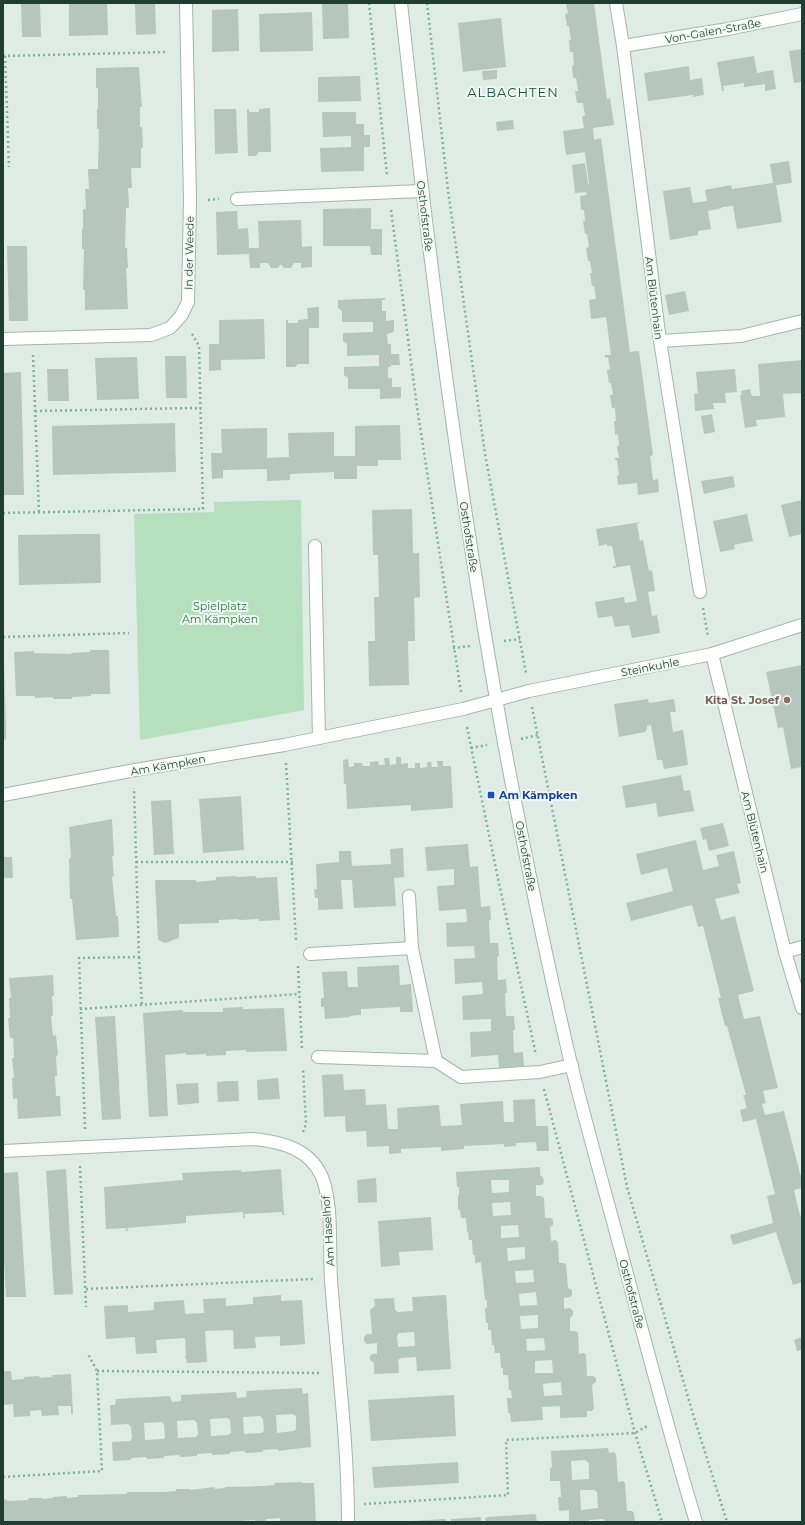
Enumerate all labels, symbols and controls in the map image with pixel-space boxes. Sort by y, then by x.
street label: Von-Galen-Straße [664,16,763,46]
district label: ALBACHTEN [467,84,559,100]
street label: Osthofstraße [414,180,436,253]
street label: In der Weede [181,216,197,290]
street label: Am Blütenhain [642,256,666,340]
street label: Osthofstraße [457,501,482,574]
park label: Spielplatz Am Kämpken [182,599,258,626]
street label: Steinkuhle [620,654,681,679]
place label: Kita St. Josef [705,693,780,707]
marker: Kita St. Josef [782,695,792,705]
street label: Am Kämpken [129,751,207,779]
place label: Am Kämpken [498,788,578,802]
marker: Am Kämpken [486,790,496,800]
street label: Am Blütenhain [738,790,772,874]
street label: Osthofstraße [512,820,540,893]
street label: Am Haselhof [318,1194,337,1267]
street label: Osthofstraße [616,1258,648,1331]

